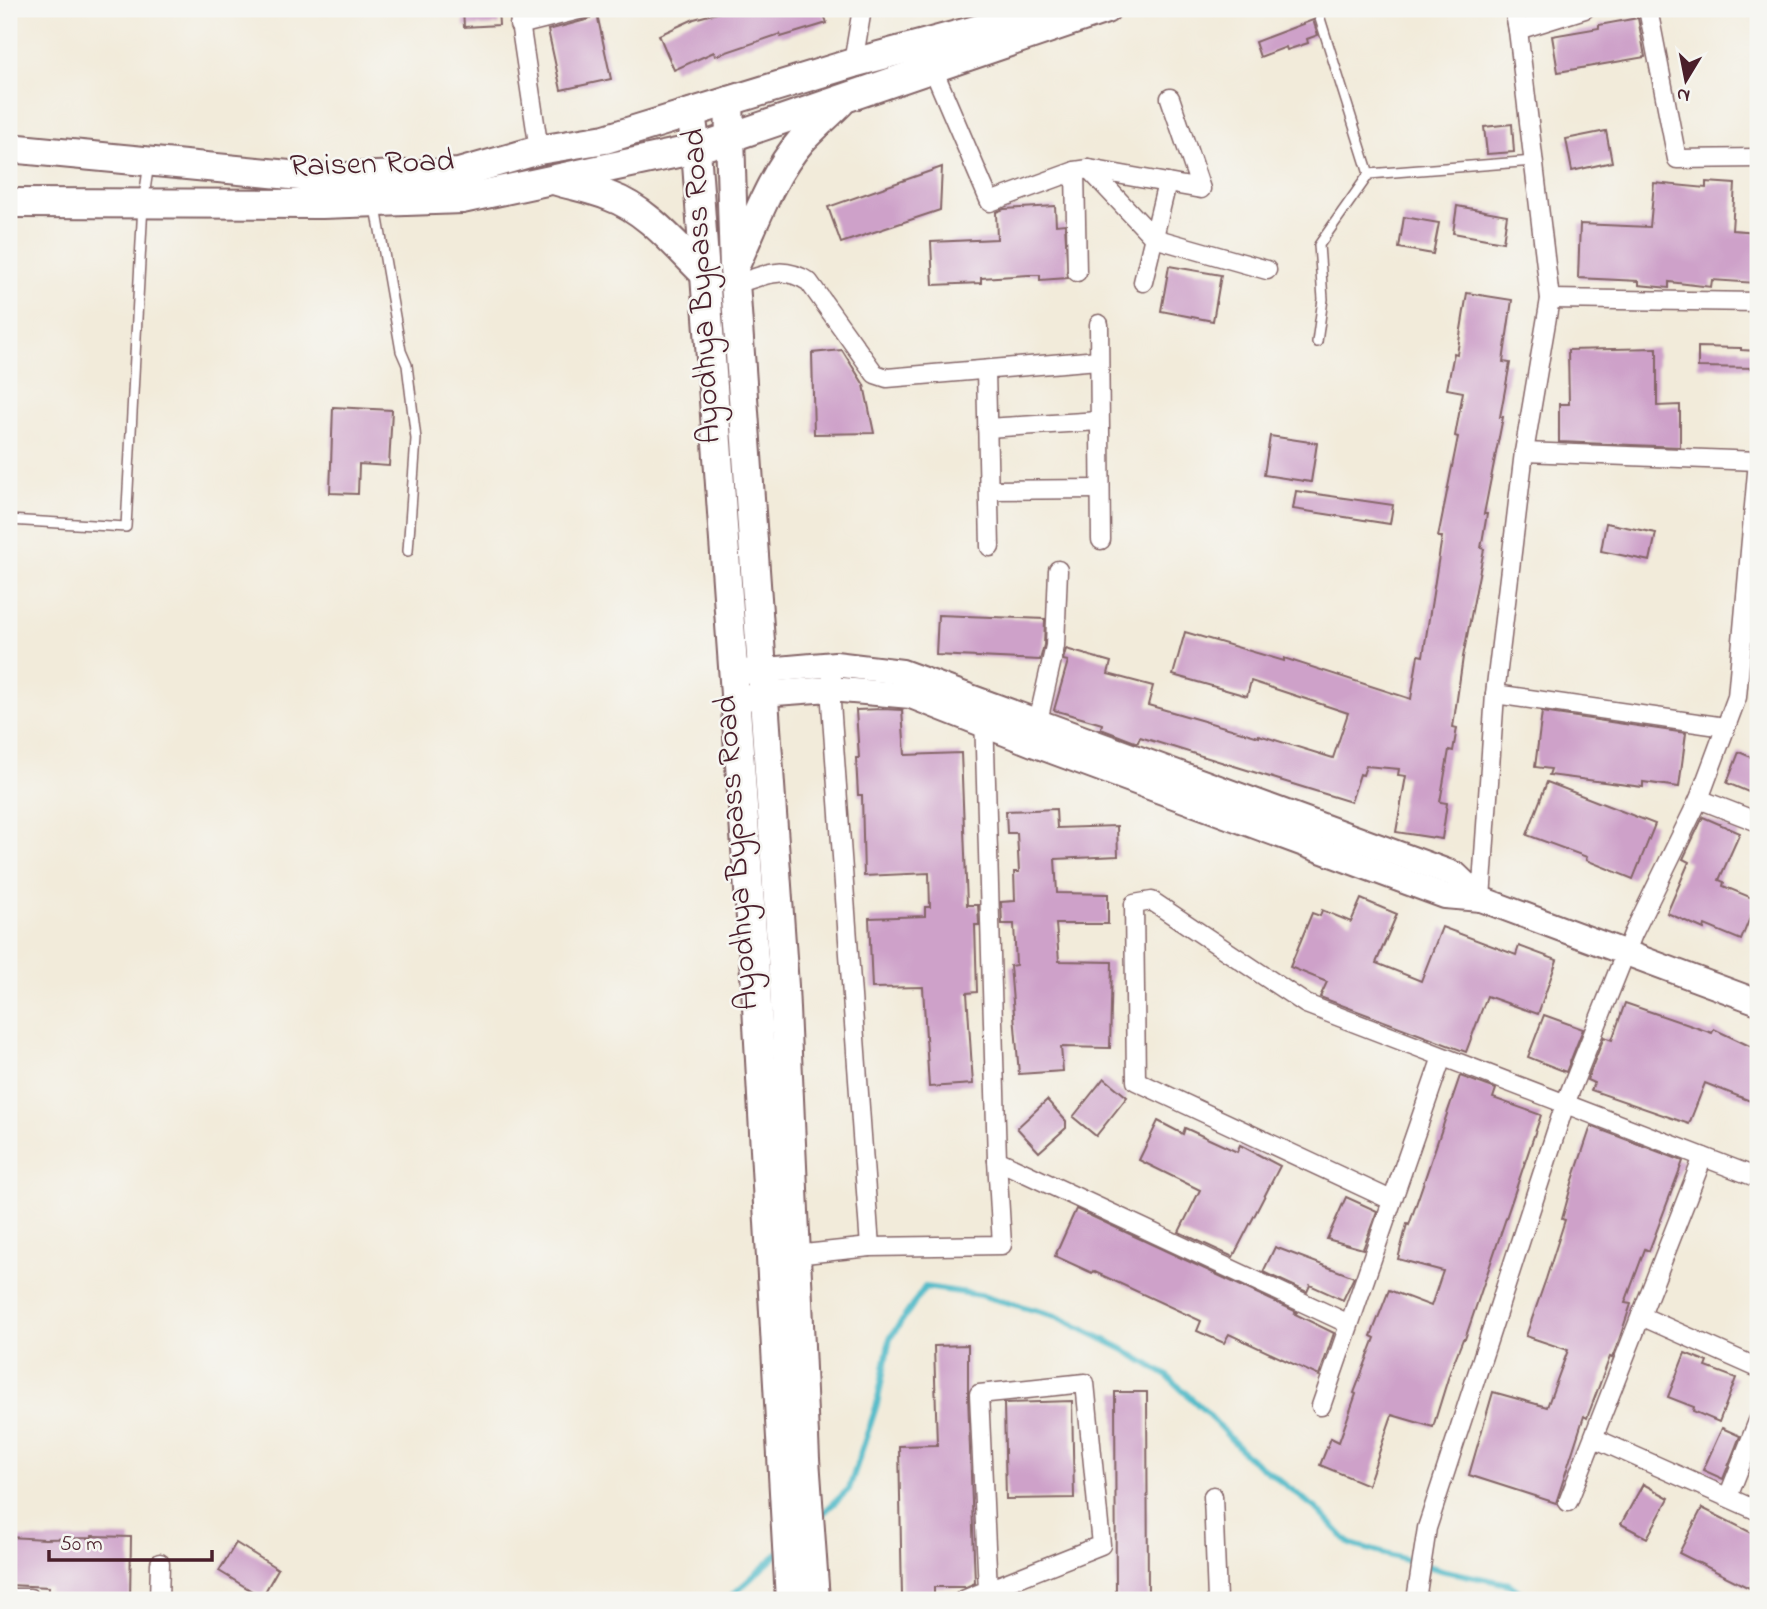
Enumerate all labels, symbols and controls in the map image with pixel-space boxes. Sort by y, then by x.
north arrow [1652,46,1722,116]
text: N [1675,80,1692,109]
street label: Ayodhya Bypass Road [671,127,735,445]
street label: Raisen Road [289,139,455,191]
street label: Ayodhya Bypass Road [704,694,772,1012]
scale bar [49,1518,212,1562]
text: 50 m [60,1530,103,1560]

